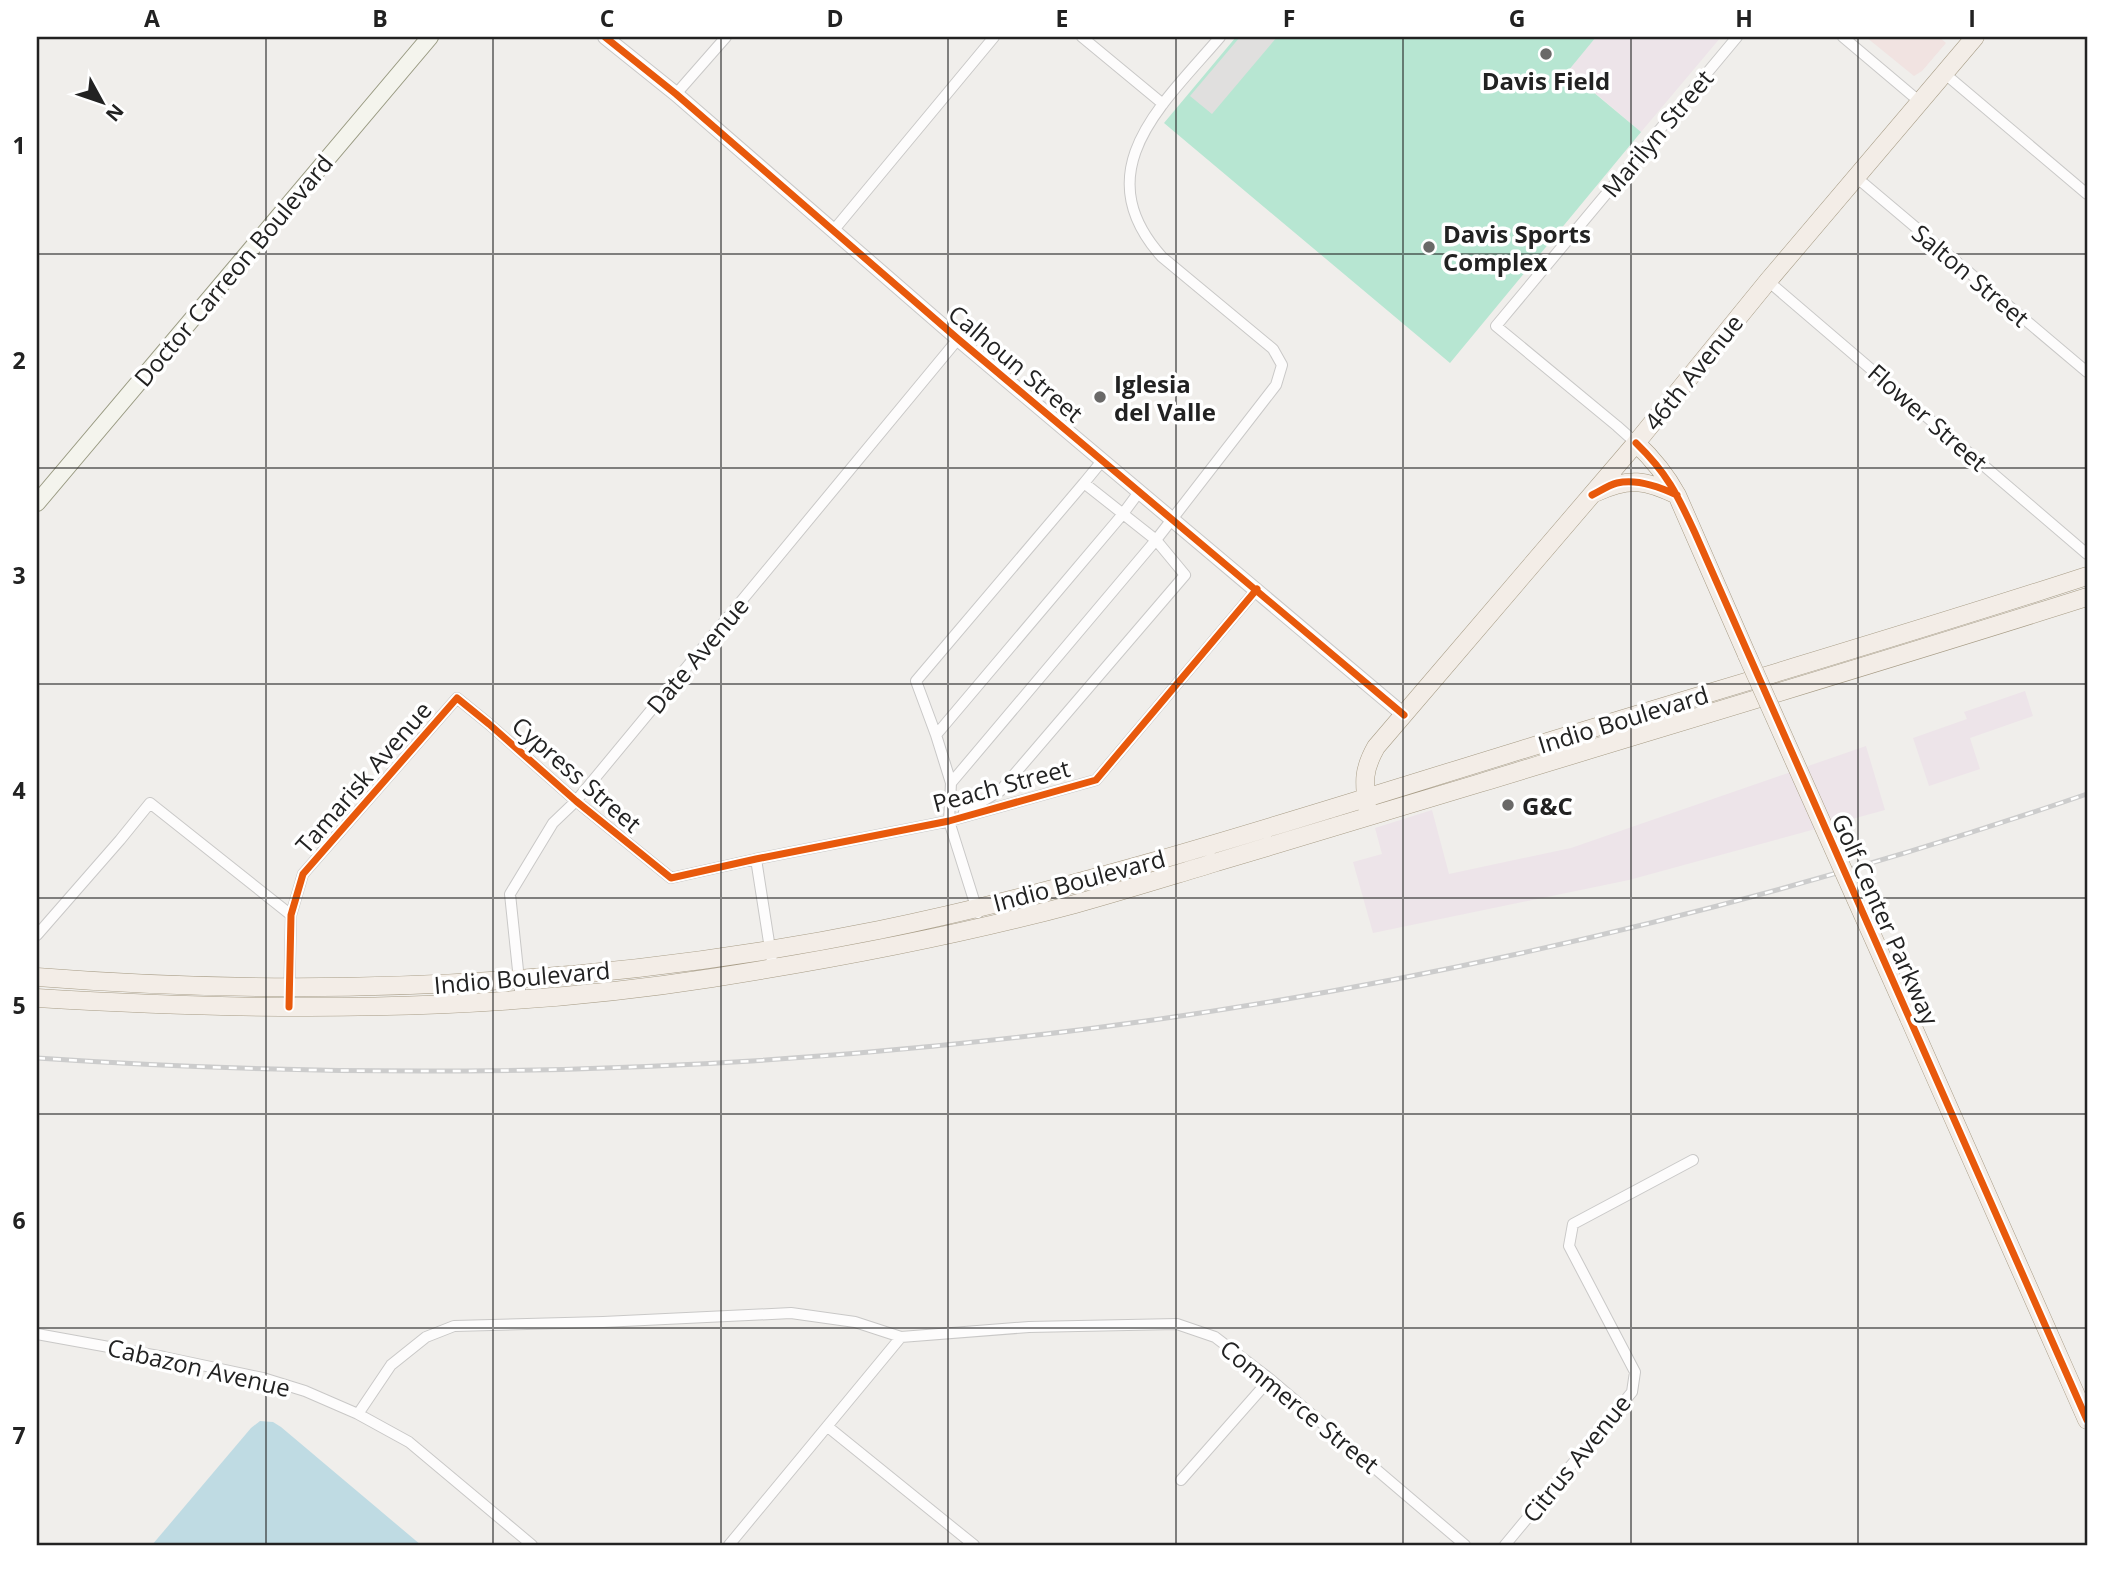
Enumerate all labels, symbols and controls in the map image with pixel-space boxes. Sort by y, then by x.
text: A [144,2,160,34]
text: B [372,2,388,34]
text: C [600,2,614,34]
text: D [826,2,844,34]
text: E [1056,2,1068,34]
text: F [1283,2,1295,34]
text: G [1509,2,1525,34]
text: H [1735,2,1753,34]
text: I [1968,2,1976,34]
marker: Davis Field [1538,46,1554,62]
street label: Marilyn Street [1594,62,1720,204]
place label: Davis Field [1482,64,1610,97]
north arrow [66,66,136,136]
text: N [100,99,130,127]
text: 1 [12,129,26,161]
street label: Doctor Carreon Boulevard [126,147,340,393]
street label: Salton Street [1905,216,2037,334]
place label: Davis Sports Complex [1443,217,1591,278]
marker: Davis Sports Complex [1421,239,1437,255]
street label: Calhoun Street [942,297,1090,429]
street label: 46th Avenue [1636,307,1750,437]
text: 2 [12,344,26,376]
street label: Flower Street [1861,356,1995,478]
place label: Iglesia del Valle [1114,367,1216,428]
marker: Iglesia del Valle [1092,389,1108,405]
text: 3 [12,559,26,591]
street label: Date Avenue [639,590,755,720]
street label: Indio Boulevard [1534,677,1712,761]
street label: Tamarisk Avenue [288,694,438,860]
street label: Cypress Street [505,709,649,839]
street label: Peach Street [929,751,1073,819]
text: 4 [12,774,26,806]
place label: G&C [1522,789,1573,822]
marker: G&C [1500,797,1516,813]
street label: Golf Center Parkway [1825,808,1948,1031]
street label: Indio Boulevard [989,841,1169,919]
street label: Indio Boulevard [432,953,612,1001]
text: 5 [12,989,26,1021]
text: 6 [12,1204,26,1236]
street label: Cabazon Avenue [104,1330,294,1404]
street label: Commerce Street [1214,1332,1386,1480]
street label: Citrus Avenue [1514,1387,1638,1529]
text: 7 [12,1419,26,1451]

